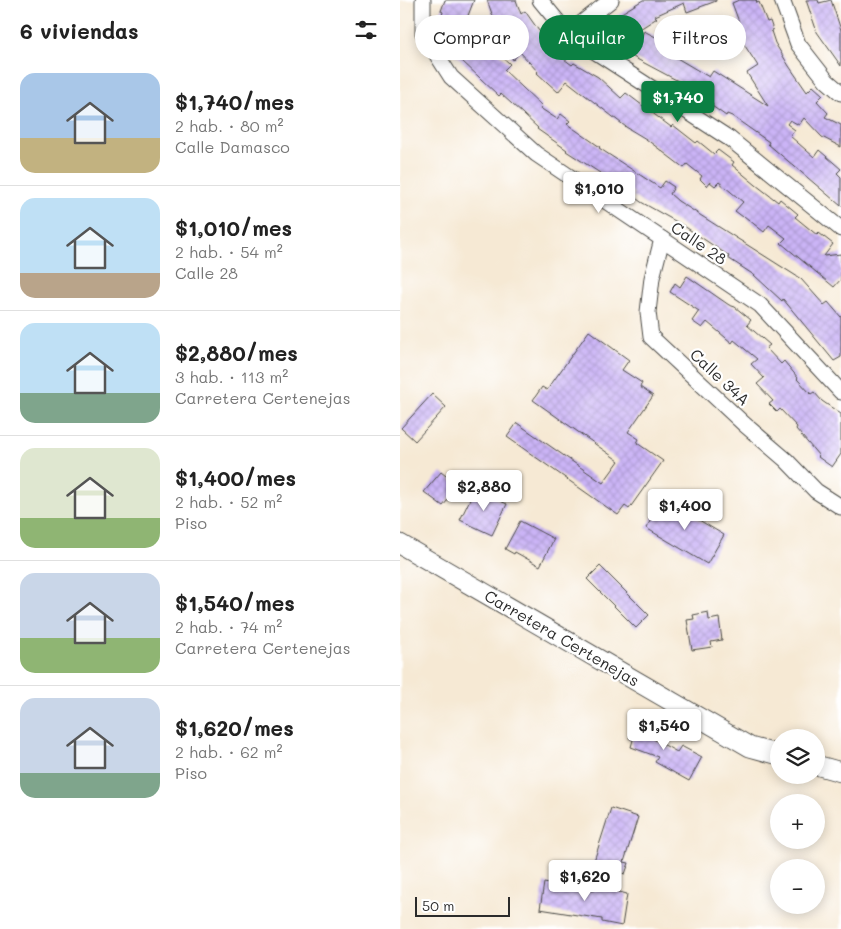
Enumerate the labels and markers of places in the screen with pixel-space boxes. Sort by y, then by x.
pin: $1,740 [637,80,719,123]
pin: $1,010 [558,172,640,214]
pin: $2,880 [443,470,525,512]
pin: $1,400 [644,488,726,531]
pin: $1,540 [623,708,705,751]
pin: $1,620 [544,860,626,902]

